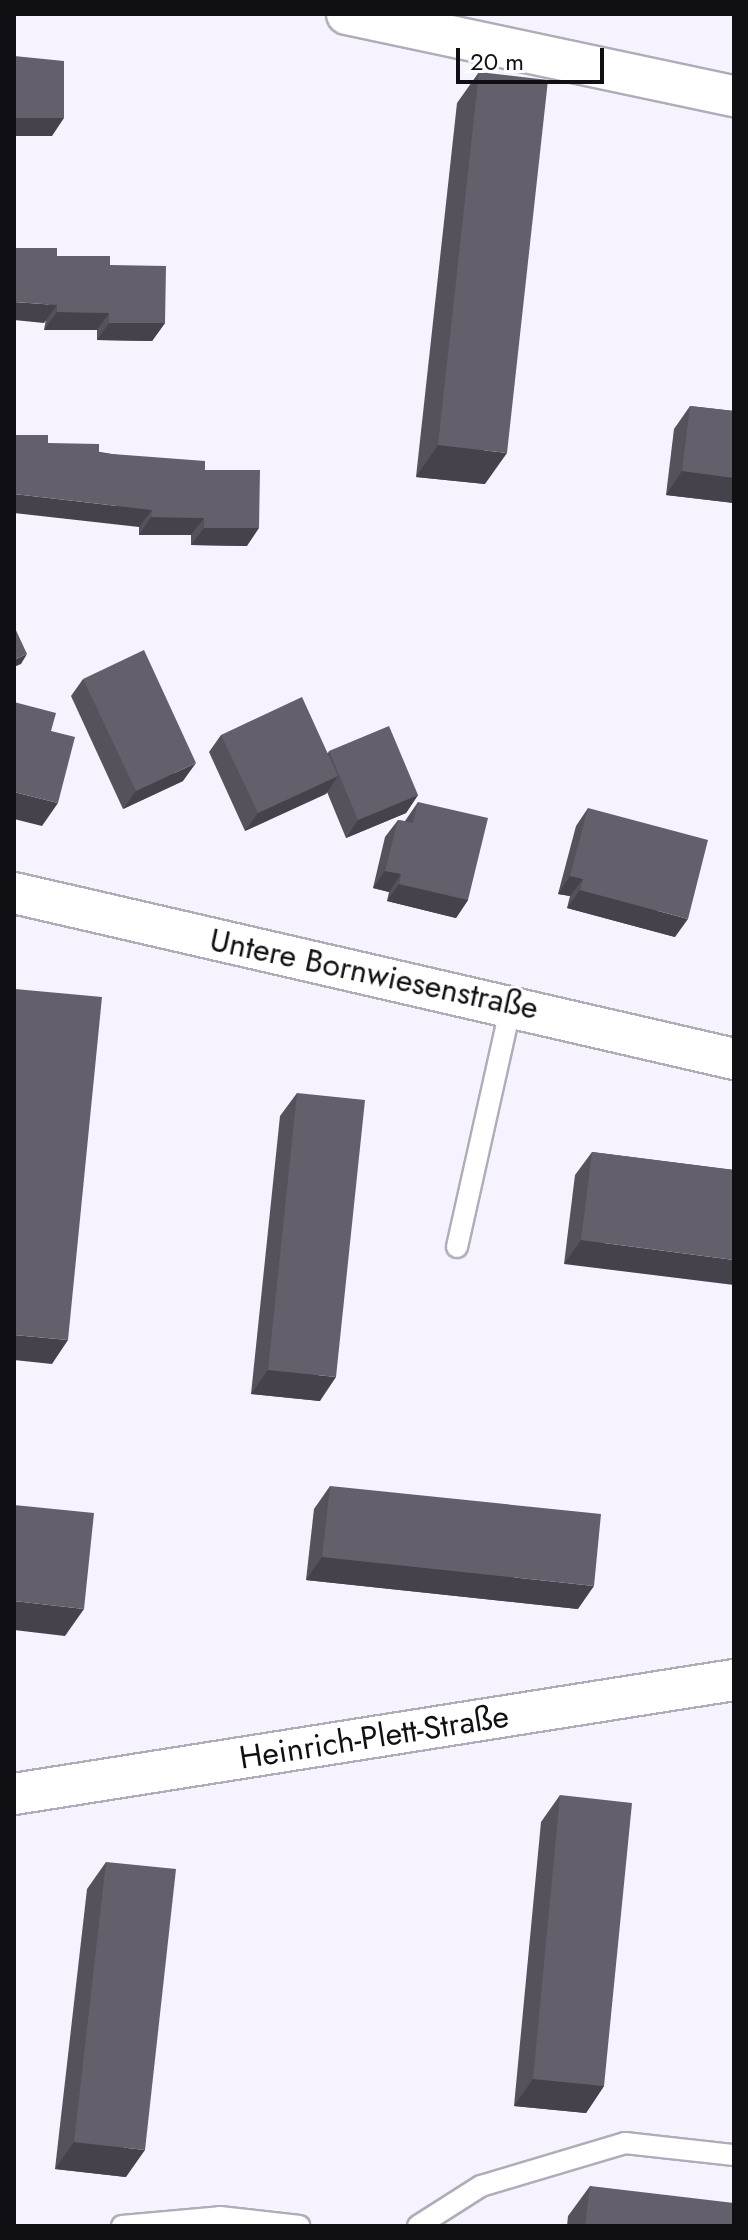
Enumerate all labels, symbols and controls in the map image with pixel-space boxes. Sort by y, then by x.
scale bar [460,32,608,82]
text: 20 m [470,44,524,79]
street label: Untere Bornwiesenstraße [206,920,542,1028]
street label: Heinrich-Plett-Straße [237,1697,511,1777]

